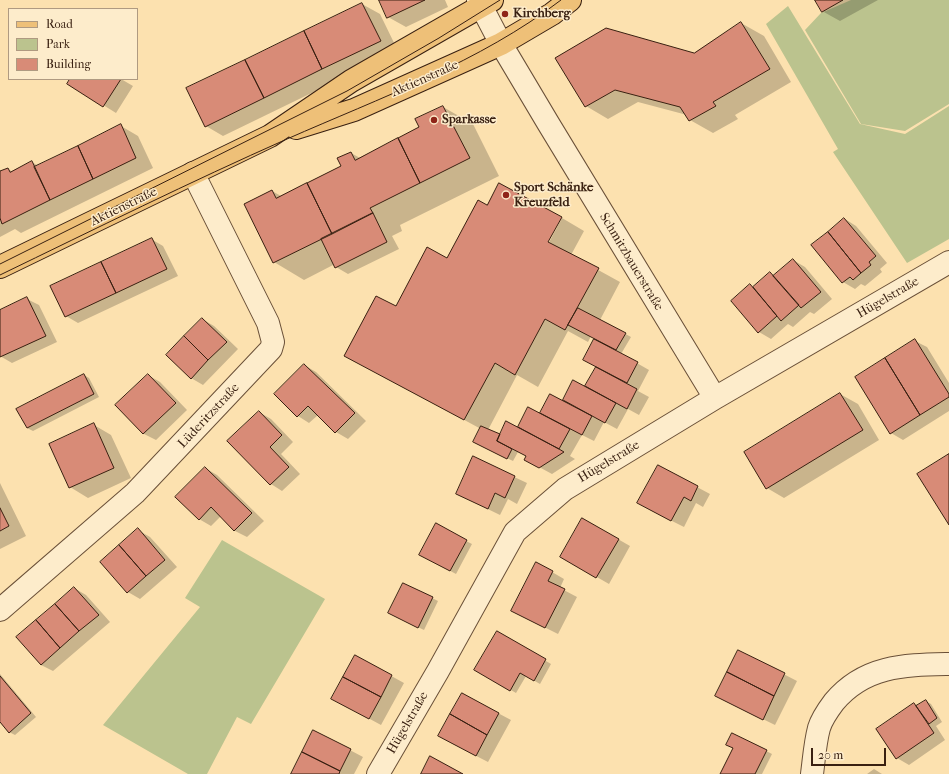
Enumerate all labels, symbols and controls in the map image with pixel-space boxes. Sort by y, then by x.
place label: Kirchberg [513,6,570,22]
legend [8,8,138,80]
marker: Kirchberg [500,9,510,19]
text: Road [46,17,73,31]
text: Park [46,37,70,51]
text: Building [46,57,91,71]
street label: Aktienstraße [389,57,461,101]
place label: Sparkasse [442,112,496,128]
marker: Sparkasse [429,115,439,125]
place label: Sport Schänke Kreuzfeld [514,180,593,211]
street label: Aktienstraße [88,184,160,230]
marker: Sport Schänke Kreuzfeld [501,190,511,200]
street label: Schmitzbauerstraße [596,210,666,314]
street label: Hügelstraße [854,274,922,322]
street label: Lüderitzstraße [175,380,243,452]
street label: Hügelstraße [575,438,643,486]
street label: Hügelstraße [384,689,432,757]
scale bar [813,740,888,766]
text: 20 m [818,748,843,762]

